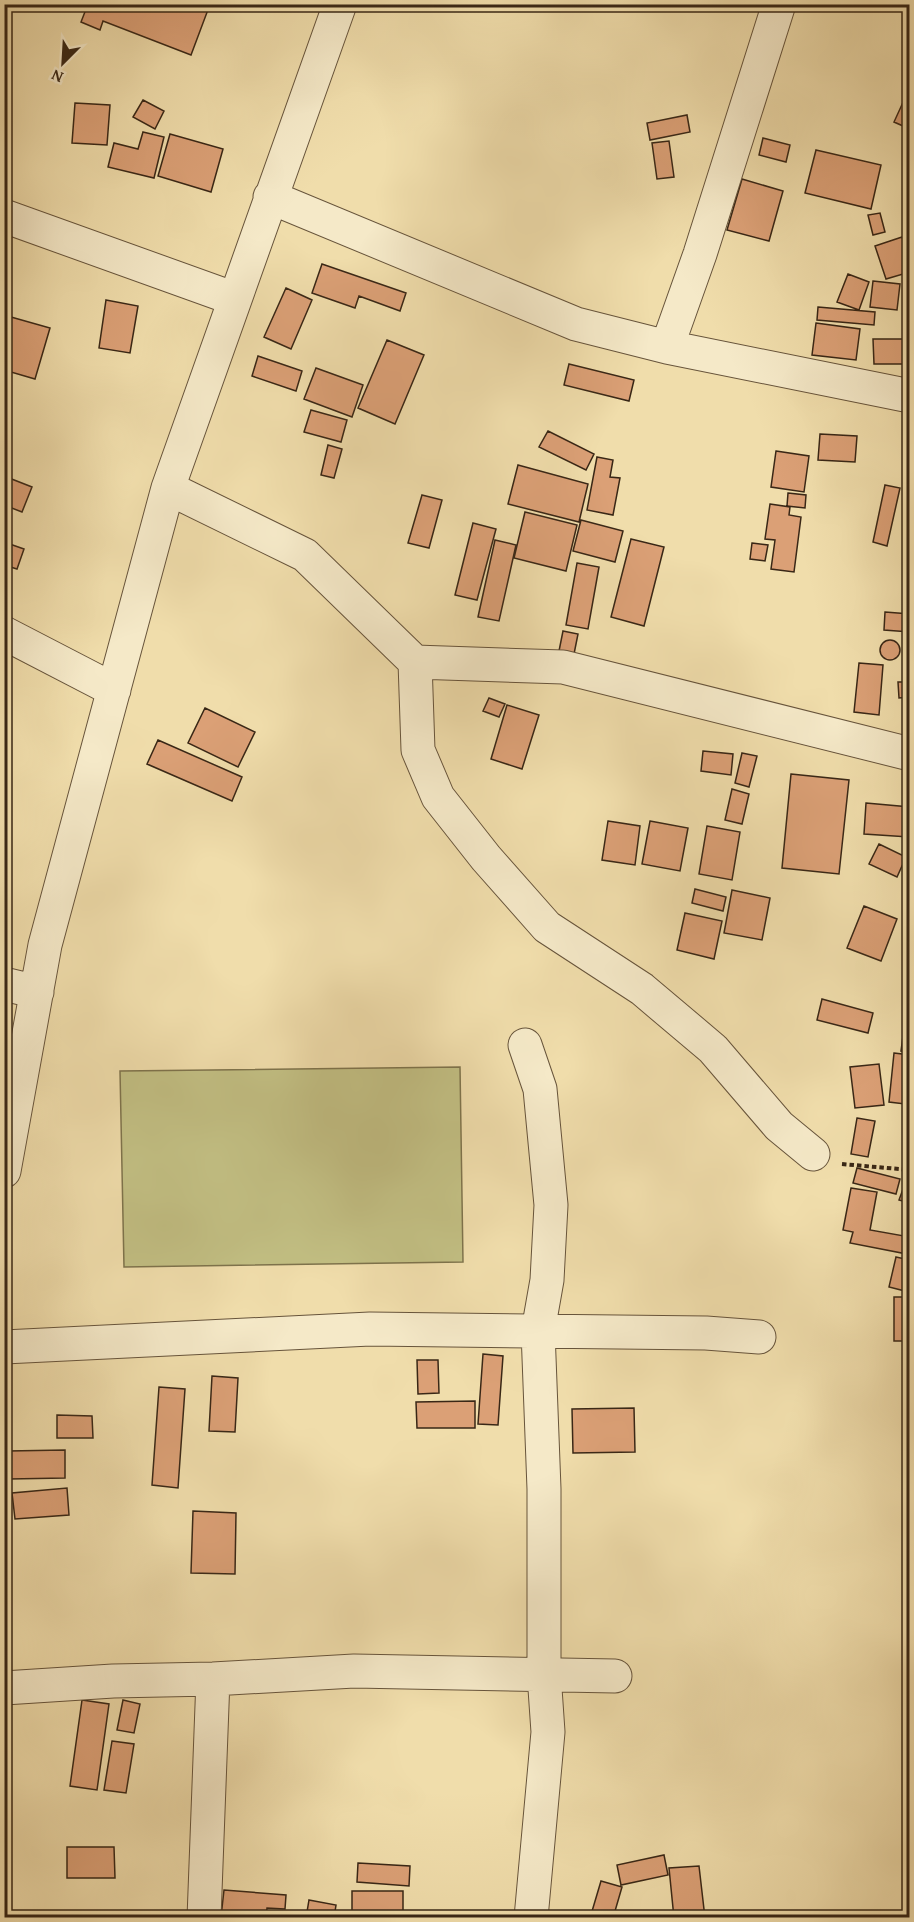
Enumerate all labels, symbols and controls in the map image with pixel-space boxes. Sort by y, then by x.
north arrow [33,33,93,93]
text: N [47,63,67,90]

